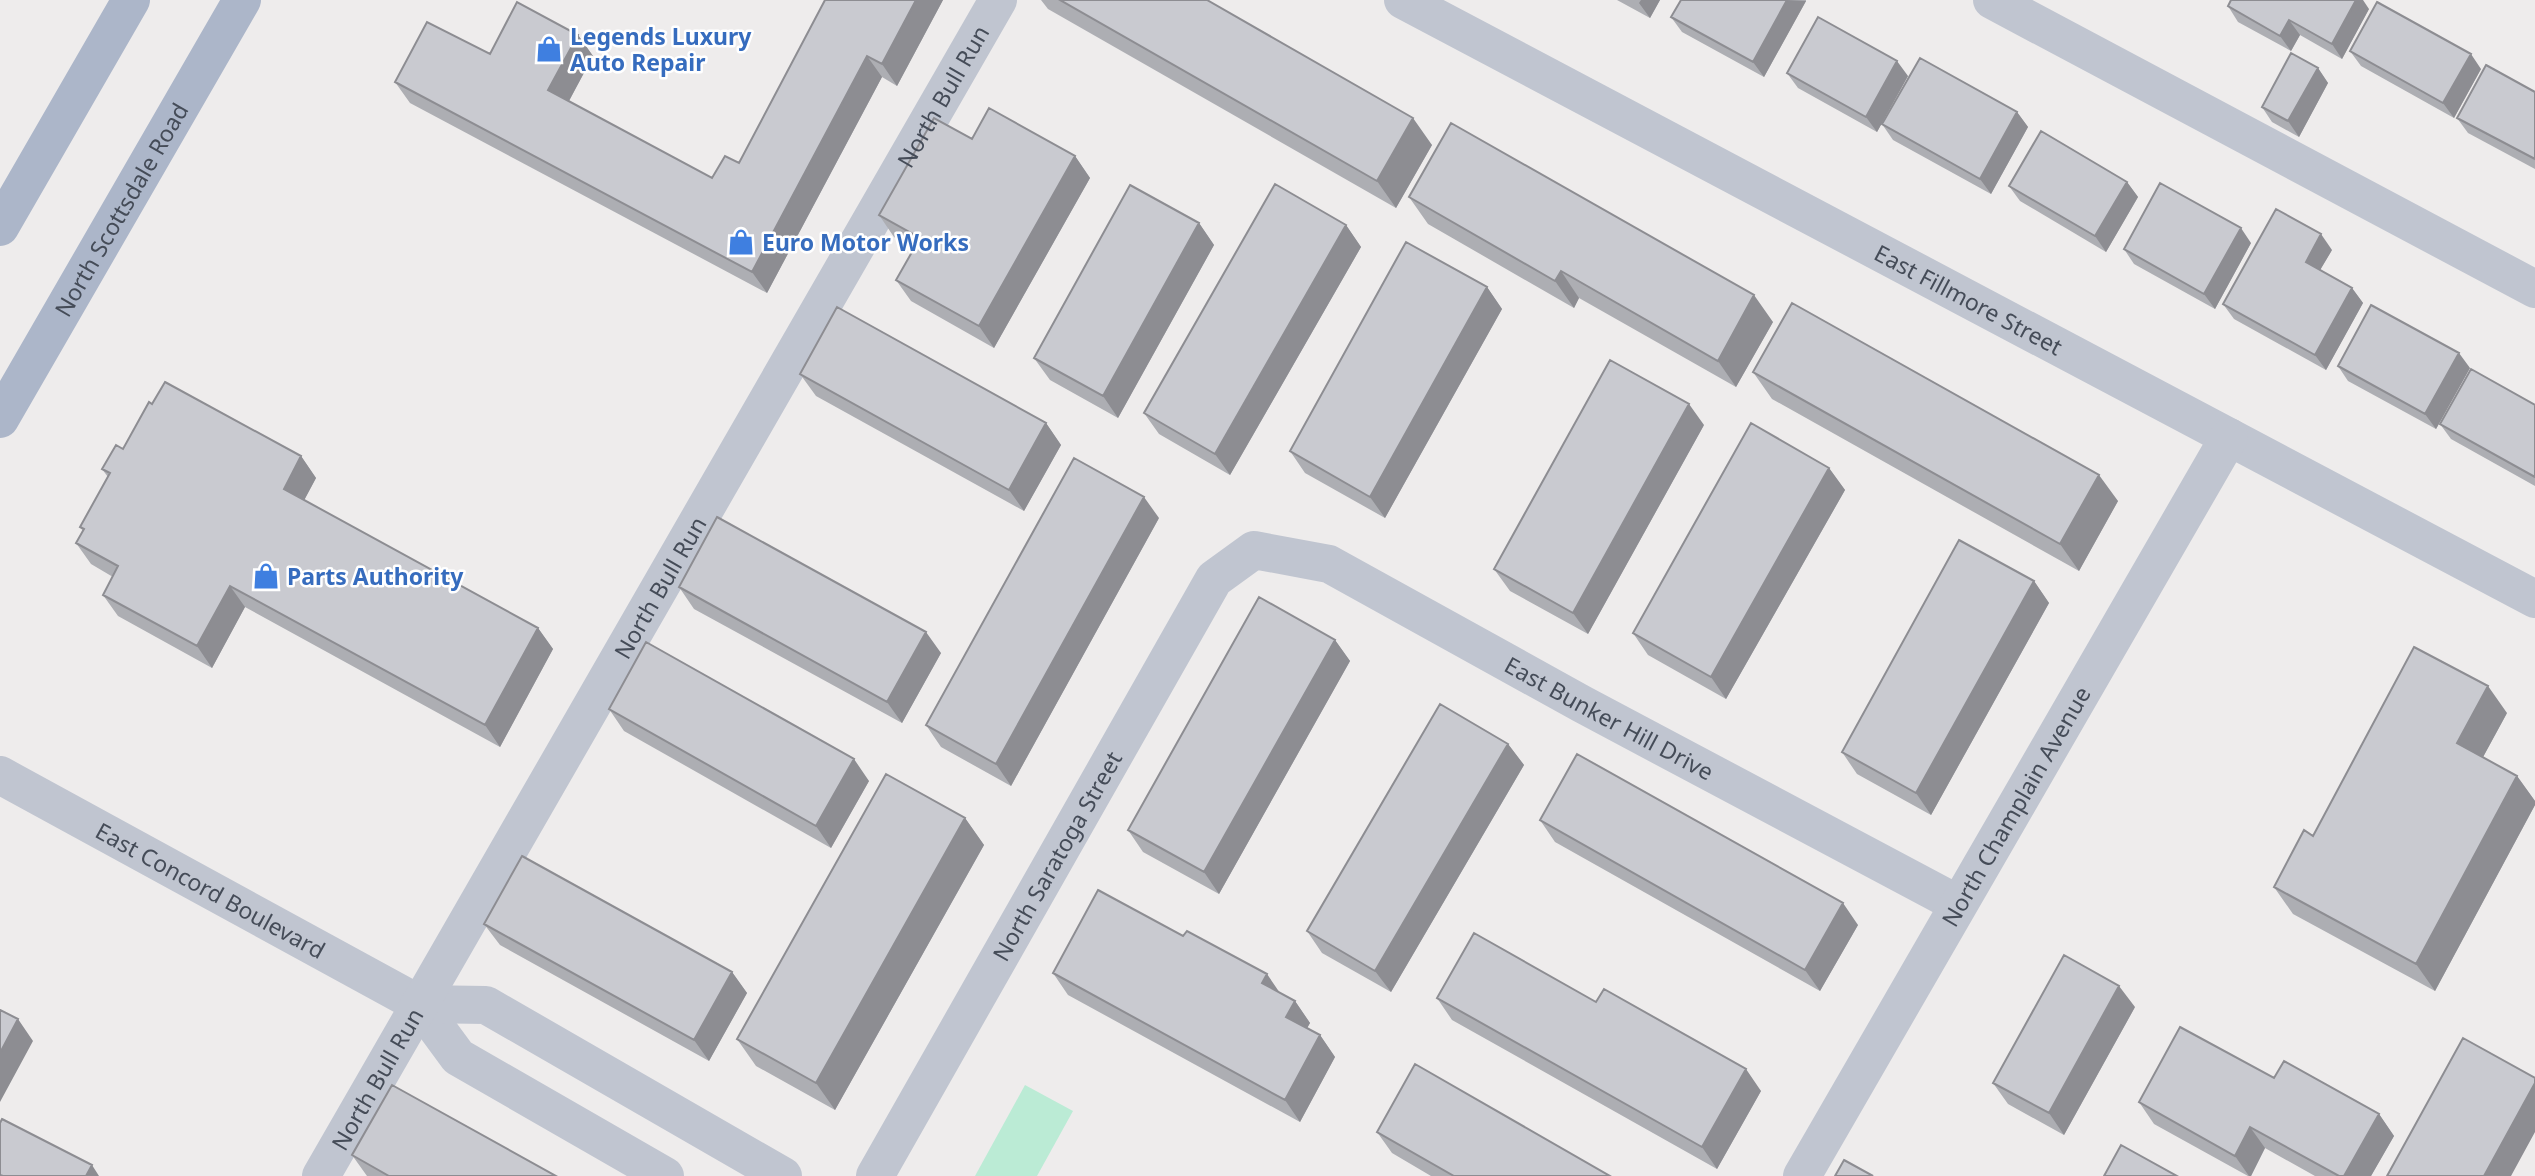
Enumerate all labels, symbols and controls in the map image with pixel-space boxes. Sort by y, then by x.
street label: North Bull Run [889,19,996,173]
place label: Legends Luxury Auto Repair [570,20,752,78]
shop icon: Legends Luxury Auto Repair [534,34,564,64]
street label: North Scottsdale Road [47,97,195,322]
place label: Euro Motor Works [762,226,969,258]
shop icon: Euro Motor Works [726,227,756,257]
street label: East Fillmore Street [1869,236,2068,362]
street label: North Bull Run [606,511,713,665]
place label: Parts Authority [287,560,464,592]
shop icon: Parts Authority [251,561,281,591]
street label: East Bunker Hill Drive [1499,648,1719,787]
street label: North Champlain Avenue [1934,680,2098,932]
street label: North Saratoga Street [984,745,1129,967]
street label: East Concord Boulevard [90,814,331,966]
street label: North Bull Run [323,1002,430,1156]

